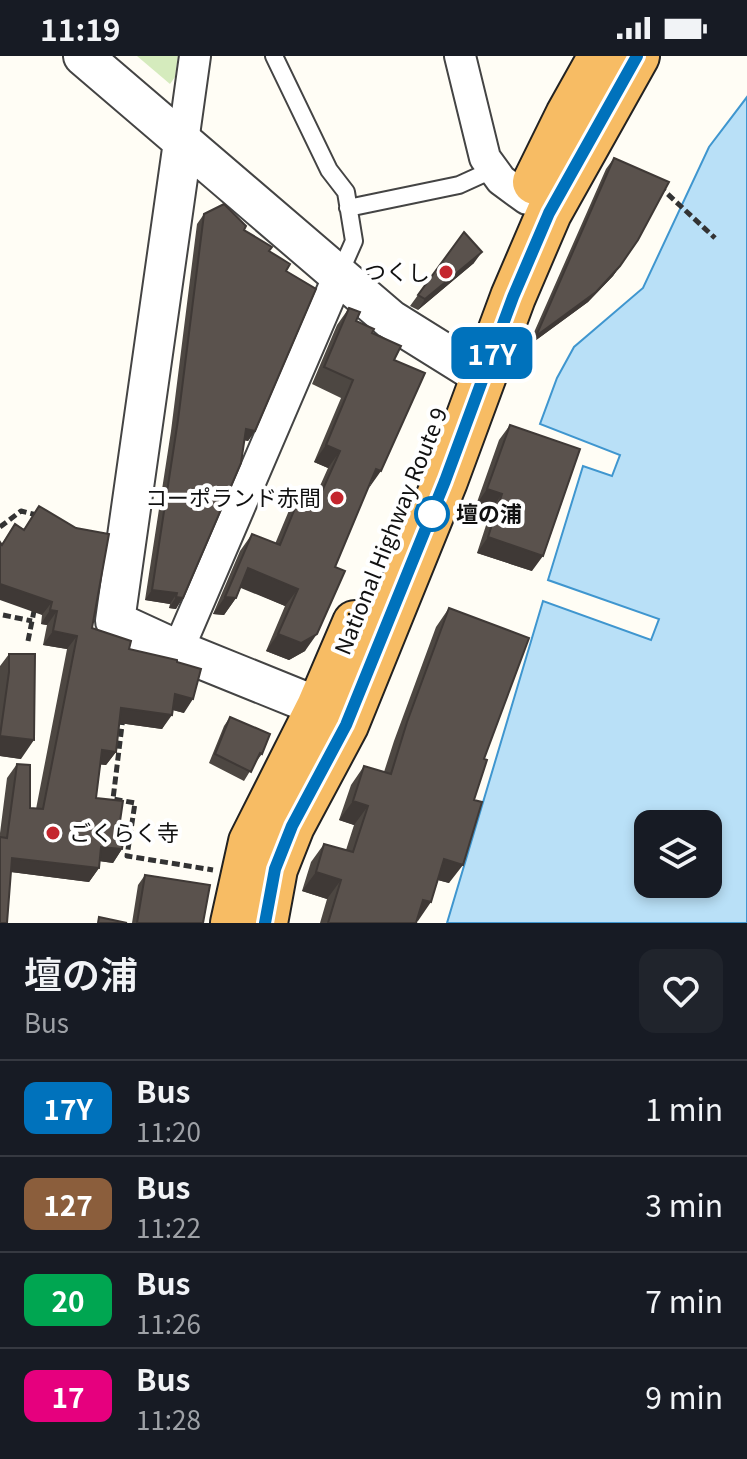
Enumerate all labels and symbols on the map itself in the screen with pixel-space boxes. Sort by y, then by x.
place label: つくし [364,254,430,286]
marker: つくし [437,263,455,281]
line badge: 17Y [446,327,538,379]
street label: National Highway Route 9 [325,402,453,659]
place label: コーポランド赤間 [145,480,321,512]
marker: コーポランド赤間 [328,489,346,507]
place label: 壇の浦 [456,496,522,528]
marker: 壇の浦 [415,497,449,531]
place label: ごくらく寺 [69,815,179,847]
marker: ごくらく寺 [44,824,62,842]

